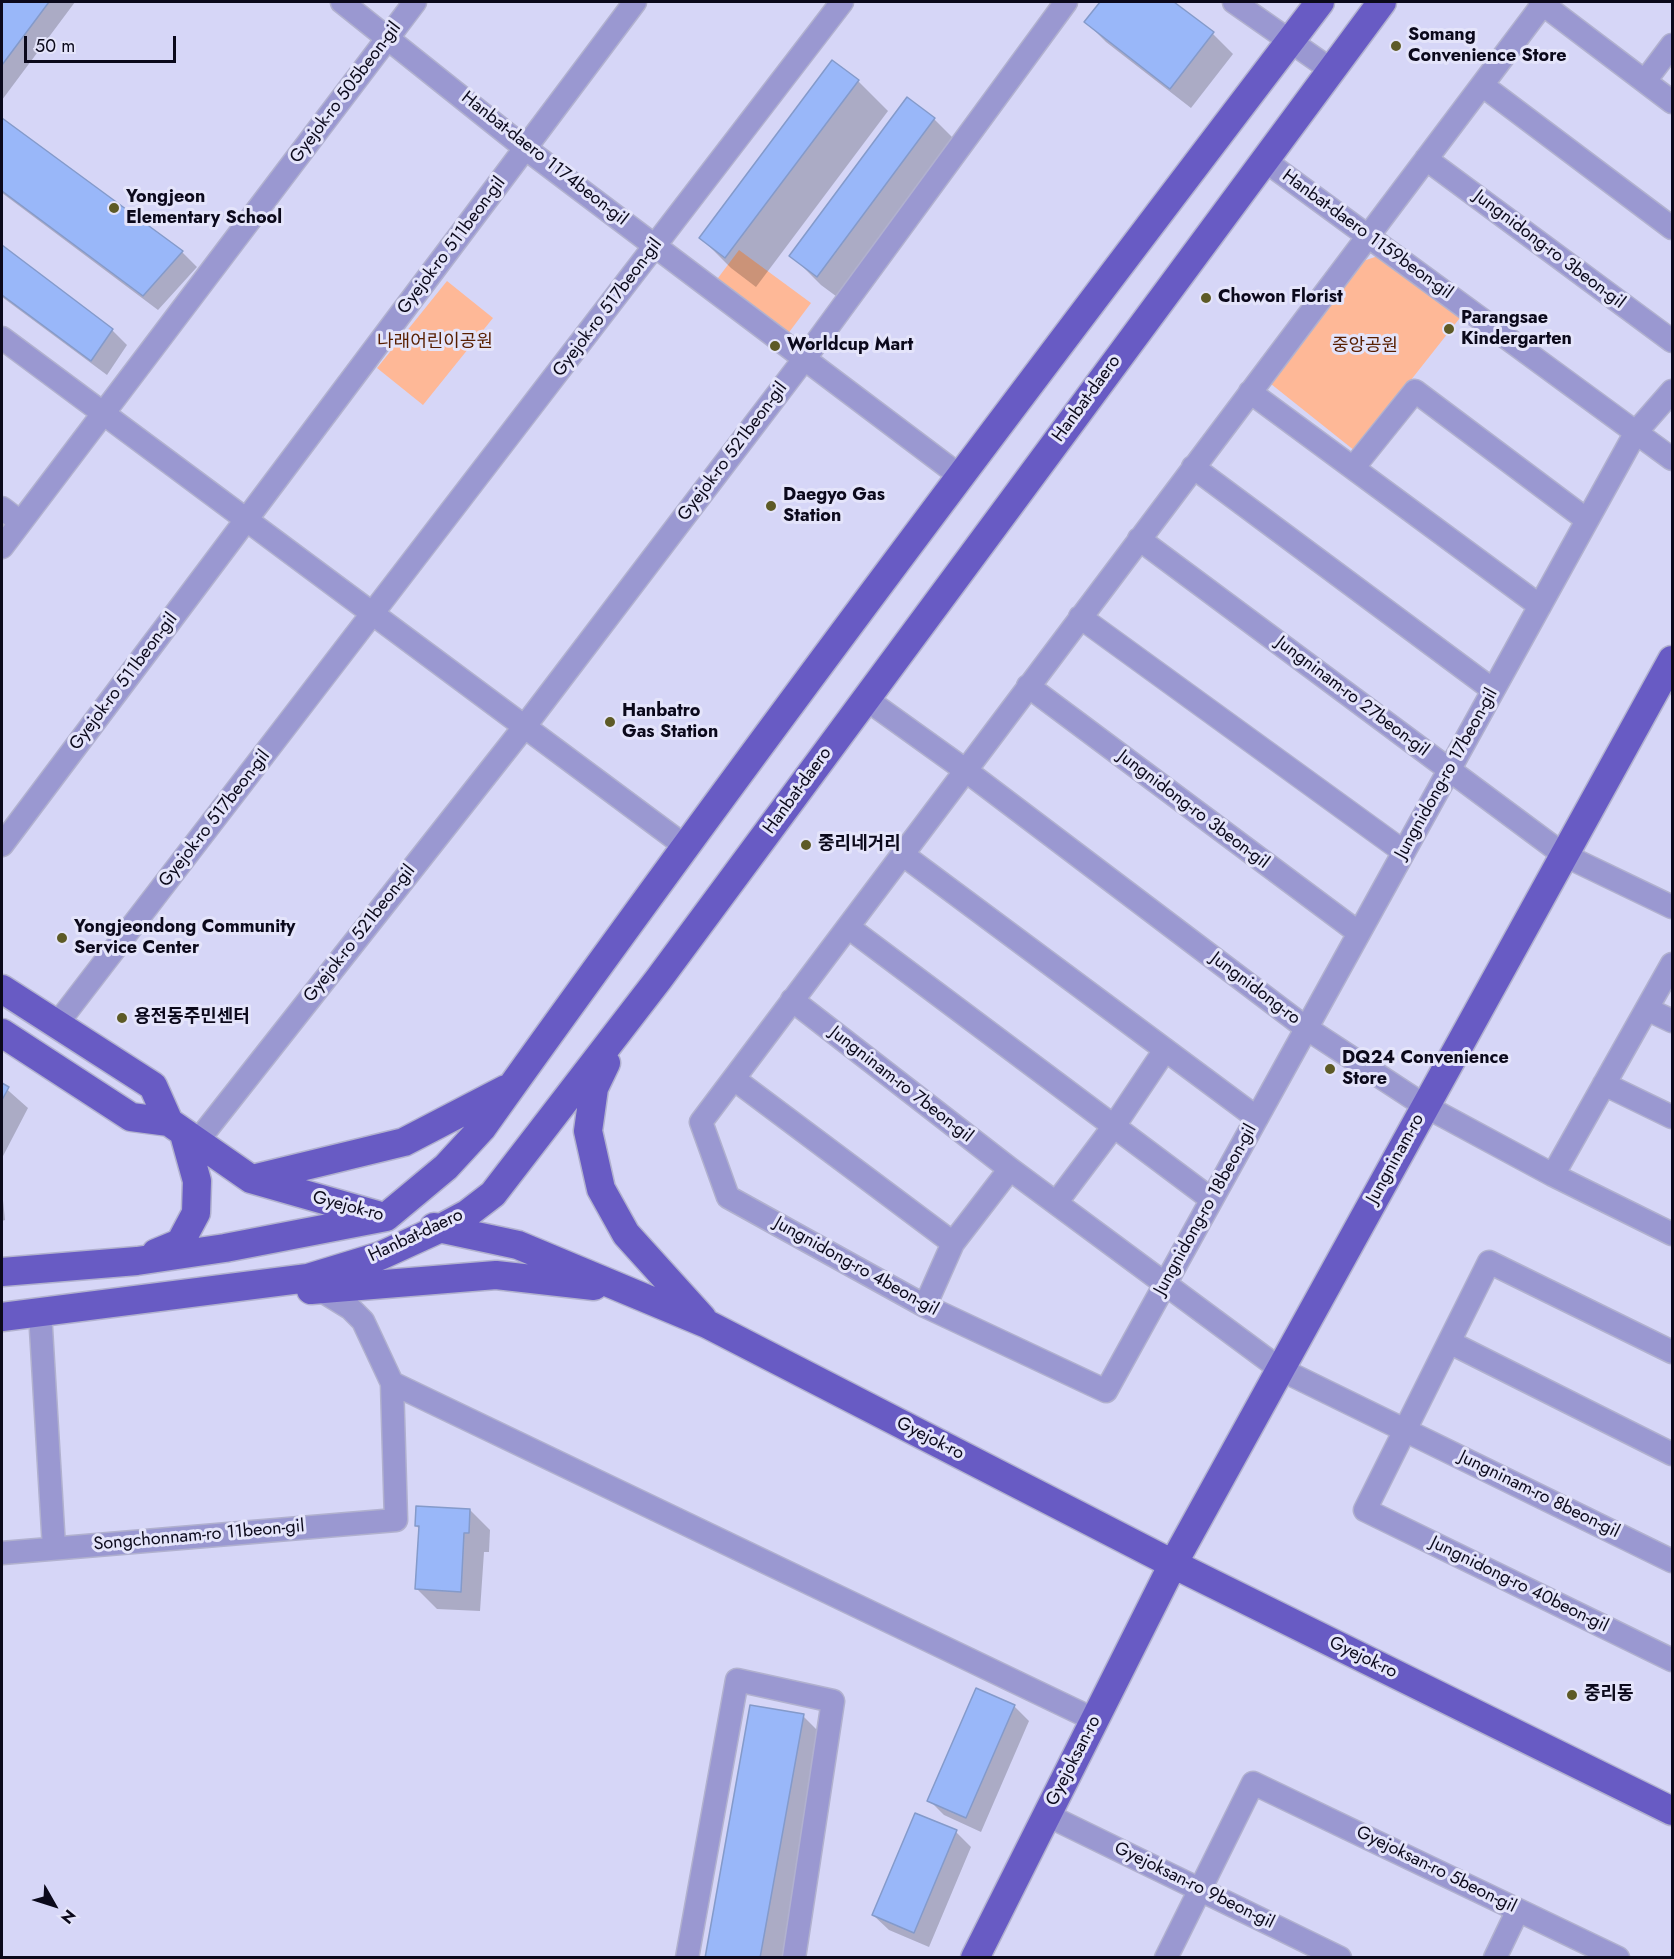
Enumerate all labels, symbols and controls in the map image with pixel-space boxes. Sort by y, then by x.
street label: Gyejok-ro 505beon-gil [286,18,406,168]
scale bar [27,24,178,62]
place label: Somang Convenience Store [1408,25,1567,68]
text: 50 m [35,33,75,59]
marker: Somang Convenience Store [1389,39,1403,53]
street label: Hanbat-daero 1174beon-gil [457,87,631,231]
street label: Hanbat-daero 1159beon-gil [1277,166,1457,304]
street label: Gyejok-ro 511beon-gil [393,173,511,319]
street label: Jungnidong-ro 3beon-gil [1469,186,1629,314]
place label: Yongjeon Elementary School [126,187,282,230]
marker: Yongjeon Elementary School [107,201,121,215]
street label: Gyejok-ro 517beon-gil [549,235,667,381]
place label: Chowon Florist [1218,287,1343,309]
marker: Chowon Florist [1199,291,1213,305]
place label: Parangsae Kindergarten [1461,308,1572,350]
marker: Parangsae Kindergarten [1442,322,1456,336]
park label: 나래어린이공원 [377,332,493,354]
place label: Worldcup Mart [787,335,913,357]
park label: 중앙공원 [1332,336,1398,358]
marker: Worldcup Mart [768,339,782,353]
street label: Hanbat-daero [1048,351,1126,447]
street label: Gyejok-ro 521beon-gil [674,378,792,526]
place label: Daegyo Gas Station [783,485,885,528]
marker: Daegyo Gas Station [764,499,778,513]
street label: Gyejok-ro 511beon-gil [65,609,183,755]
street label: Jungninam-ro 27beon-gil [1271,632,1433,762]
street label: Jungnidong-ro 17beon-gil [1391,685,1503,863]
place label: Hanbatro Gas Station [622,701,718,744]
marker: Hanbatro Gas Station [603,715,617,729]
street label: Hanbat-daero [759,743,837,839]
street label: Gyejok-ro 517beon-gil [155,746,275,892]
street label: Jungnidong-ro 3beon-gil [1113,746,1273,874]
place label: 중리네거리 [818,834,901,856]
marker: 중리네거리 [799,838,813,852]
street label: Gyejok-ro 521beon-gil [300,861,420,1007]
place label: Yongjeondong Community Service Center [74,917,295,960]
marker: Yongjeondong Community Service Center [55,931,69,945]
street label: Jungnidong-ro [1206,948,1304,1030]
place label: 용전동주민센터 [134,1007,250,1029]
marker: 용전동주민센터 [115,1011,129,1025]
street label: Jungninam-ro 7beon-gil [825,1022,977,1148]
place label: DQ24 Convenience Store [1342,1048,1509,1090]
marker: DQ24 Convenience Store [1323,1062,1337,1076]
street label: Jungninam-ro [1362,1110,1430,1208]
street label: Jungnidong-ro 18beon-gil [1150,1121,1262,1299]
street label: Gyejok-ro [310,1187,386,1227]
street label: Hanbat-daero [365,1205,467,1267]
street label: Jungnidong-ro 4beon-gil [770,1213,942,1321]
street label: Gyejok-ro [893,1413,967,1465]
street label: Jungninam-ro 8beon-gil [1455,1447,1623,1543]
street label: Songchonnam-ro 11beon-gil [93,1516,305,1556]
street label: Jungnidong-ro 40beon-gil [1427,1532,1611,1638]
street label: Gyejok-ro [1326,1632,1400,1684]
place label: 중리동 [1584,1684,1634,1706]
marker: 중리동 [1565,1688,1579,1702]
street label: Gyejoksan-ro [1042,1712,1106,1810]
street label: Gyejoksan-ro 5beon-gil [1352,1822,1520,1918]
street label: Gyejoksan-ro 9beon-gil [1110,1838,1278,1934]
north arrow [24,1875,84,1935]
text: N [55,1904,81,1929]

